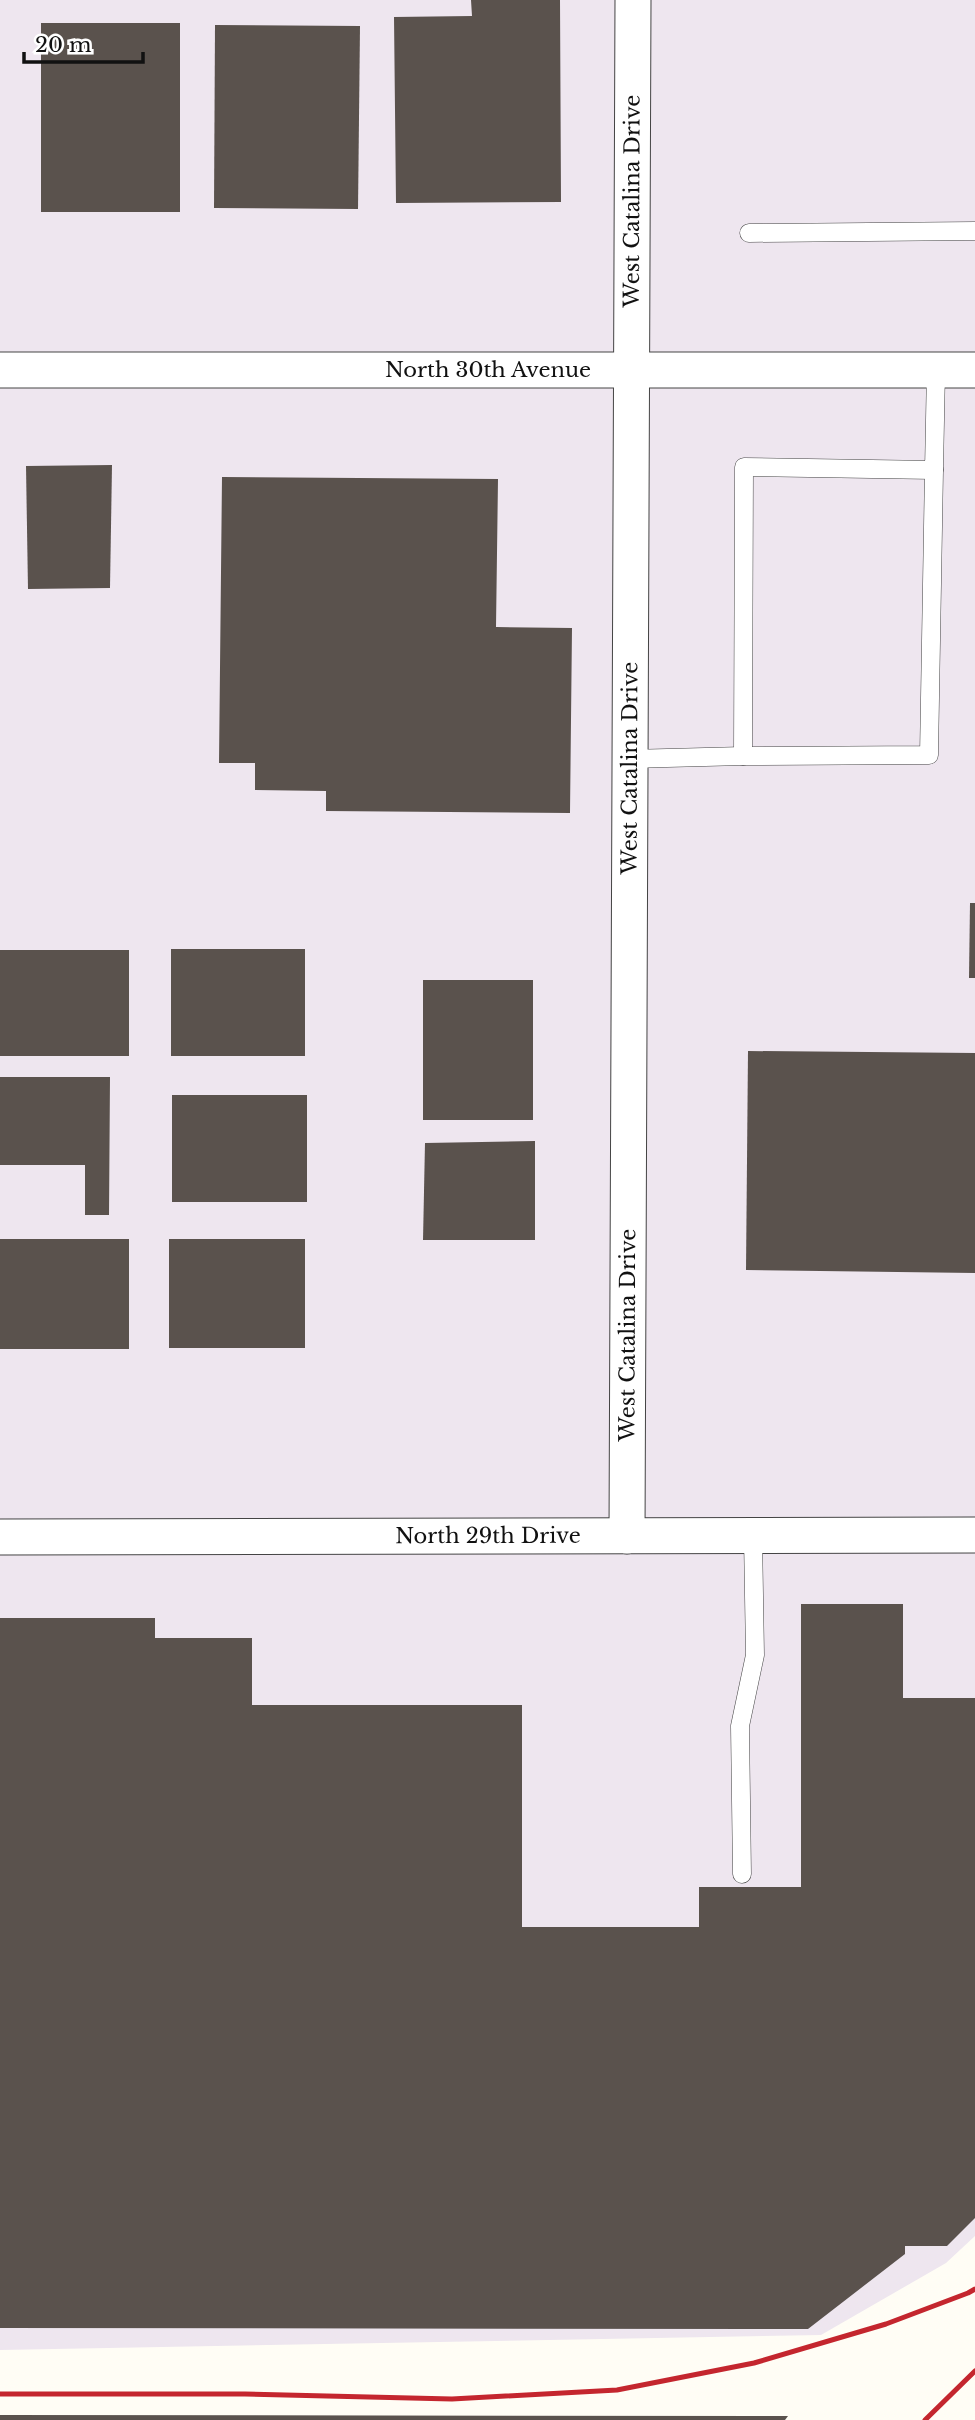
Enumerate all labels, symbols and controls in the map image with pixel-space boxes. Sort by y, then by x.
scale bar [24,21,144,65]
text: 20 m [35,32,92,58]
street label: West Catalina Drive [619,95,646,308]
street label: North 30th Avenue [385,357,591,383]
street label: West Catalina Drive [617,662,643,875]
street label: West Catalina Drive [614,1229,641,1442]
street label: North 29th Drive [395,1523,581,1549]

